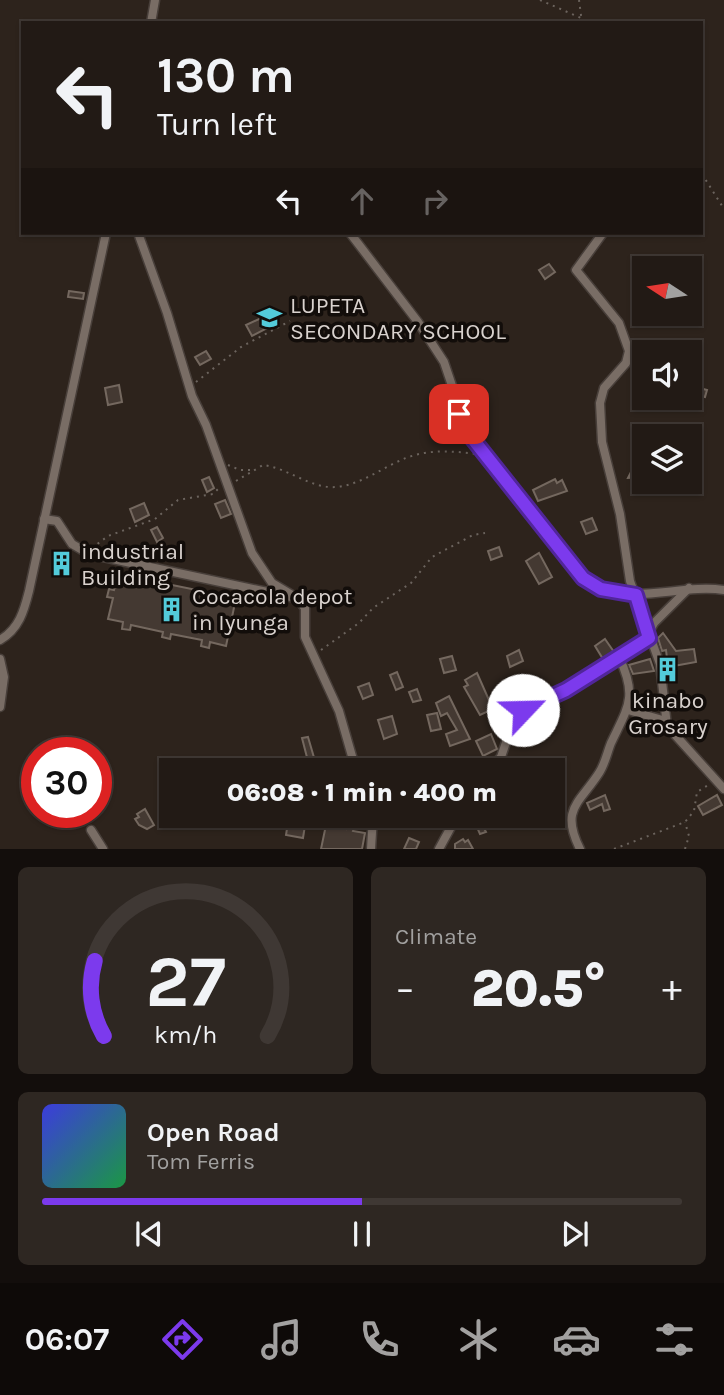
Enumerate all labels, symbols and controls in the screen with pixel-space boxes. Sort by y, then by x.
text: 130 m [157,47,295,104]
icon: left [42,49,133,140]
text: Turn left [157,106,277,143]
icon: left [270,182,308,220]
icon: ahead [343,182,381,220]
icon: right [416,182,454,220]
north arrow [632,256,702,326]
map controls [632,256,702,494]
place label: LUPETA SECONDARY SCHOOL [290,292,506,345]
school or university icon: LUPETA SECONDARY SCHOOL [256,304,284,332]
button: sound [632,340,702,410]
pin [429,384,489,444]
icon: arrive [440,395,478,433]
button: layers [632,424,702,494]
place label: industrial Building [81,538,184,591]
building icon: industrial Building [47,550,75,578]
place label: Cocacola depot in Iyunga [192,583,353,636]
building icon: Cocacola depot in Iyunga [158,595,186,623]
building icon: kinabo Grosary [654,656,682,684]
position arrow [486,673,560,747]
place label: kinabo Grosary [628,687,708,740]
speed limit sign: 30 [21,737,112,828]
text: 06:08 · 1 min · 400 m [227,777,497,808]
text: Climate [395,923,477,950]
text: 27 [145,940,226,1025]
text: 20.5° [471,958,606,1019]
text: − [395,966,415,1011]
text: + [662,966,682,1011]
text: km/h [154,1020,217,1049]
text: Open Road [147,1117,280,1148]
text: Tom Ferris [147,1148,255,1175]
icon: previous [130,1215,168,1253]
icon: pause [343,1215,381,1253]
icon: next [556,1215,594,1253]
icon: directions [158,1315,207,1364]
icon: music [257,1315,306,1364]
icon: phone [355,1315,404,1364]
icon: climate [454,1315,503,1364]
icon: car [552,1315,601,1364]
icon: filters [650,1315,699,1364]
text: 06:07 [25,1321,109,1358]

